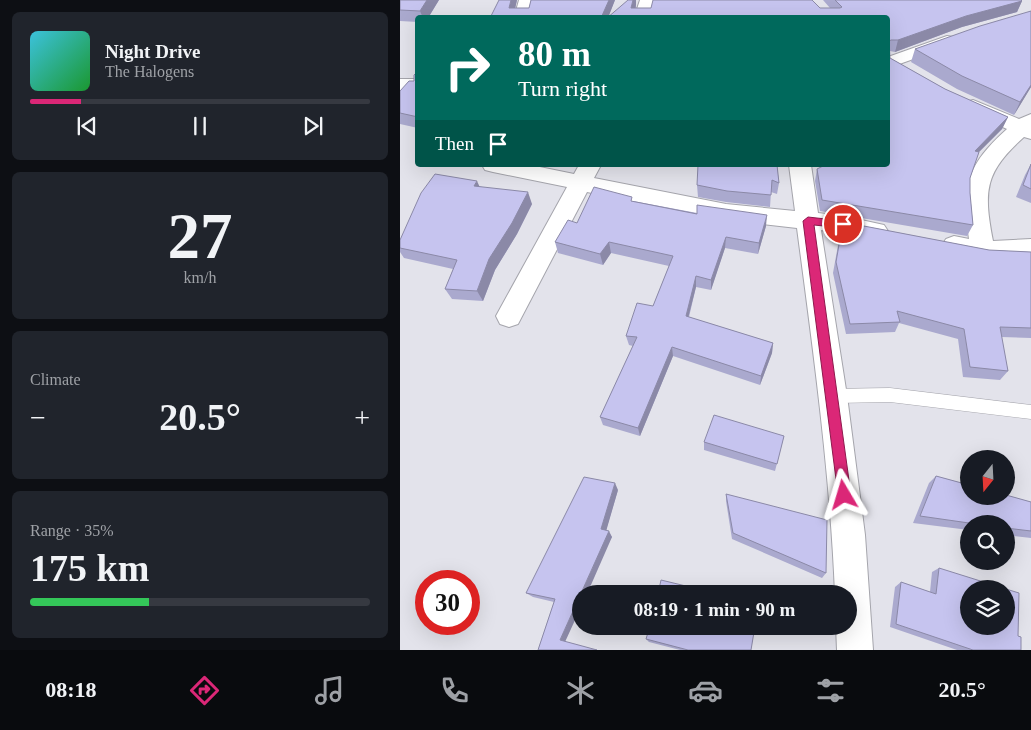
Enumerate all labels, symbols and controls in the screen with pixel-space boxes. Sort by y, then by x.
icon: right [435,35,500,100]
text: 80 m [518,35,591,74]
text: Night Drive [105,41,201,62]
text: The Halogens [105,63,194,80]
text: Turn right [518,76,607,101]
icon: previous [73,112,101,140]
icon: pause [186,112,214,140]
icon: next [299,112,327,140]
icon: arrive [484,130,512,158]
text: Then [435,133,474,154]
text: 27 [168,200,233,272]
pin [822,203,864,245]
icon: arrive [829,210,857,238]
text: km/h [184,269,216,286]
text: Climate [30,371,81,388]
text: 20.5° [159,396,241,438]
text: − [30,402,46,433]
text: + [354,402,370,433]
north arrow [960,450,1015,505]
map controls [960,450,1015,635]
position arrow [817,468,869,520]
button: search [960,515,1015,570]
text: Range · 35% [30,522,114,539]
text: 175 km [30,547,149,589]
speed limit sign: 30 [415,570,480,635]
button: layers [960,580,1015,635]
text: 08:19 · 1 min · 90 m [634,599,795,620]
icon: directions [187,673,222,708]
icon: music [312,673,347,708]
icon: phone [437,673,472,708]
icon: climate [563,673,598,708]
icon: car [688,673,723,708]
icon: filters [813,673,848,708]
text: 08:18 [45,677,96,702]
text: 20.5° [938,677,986,702]

